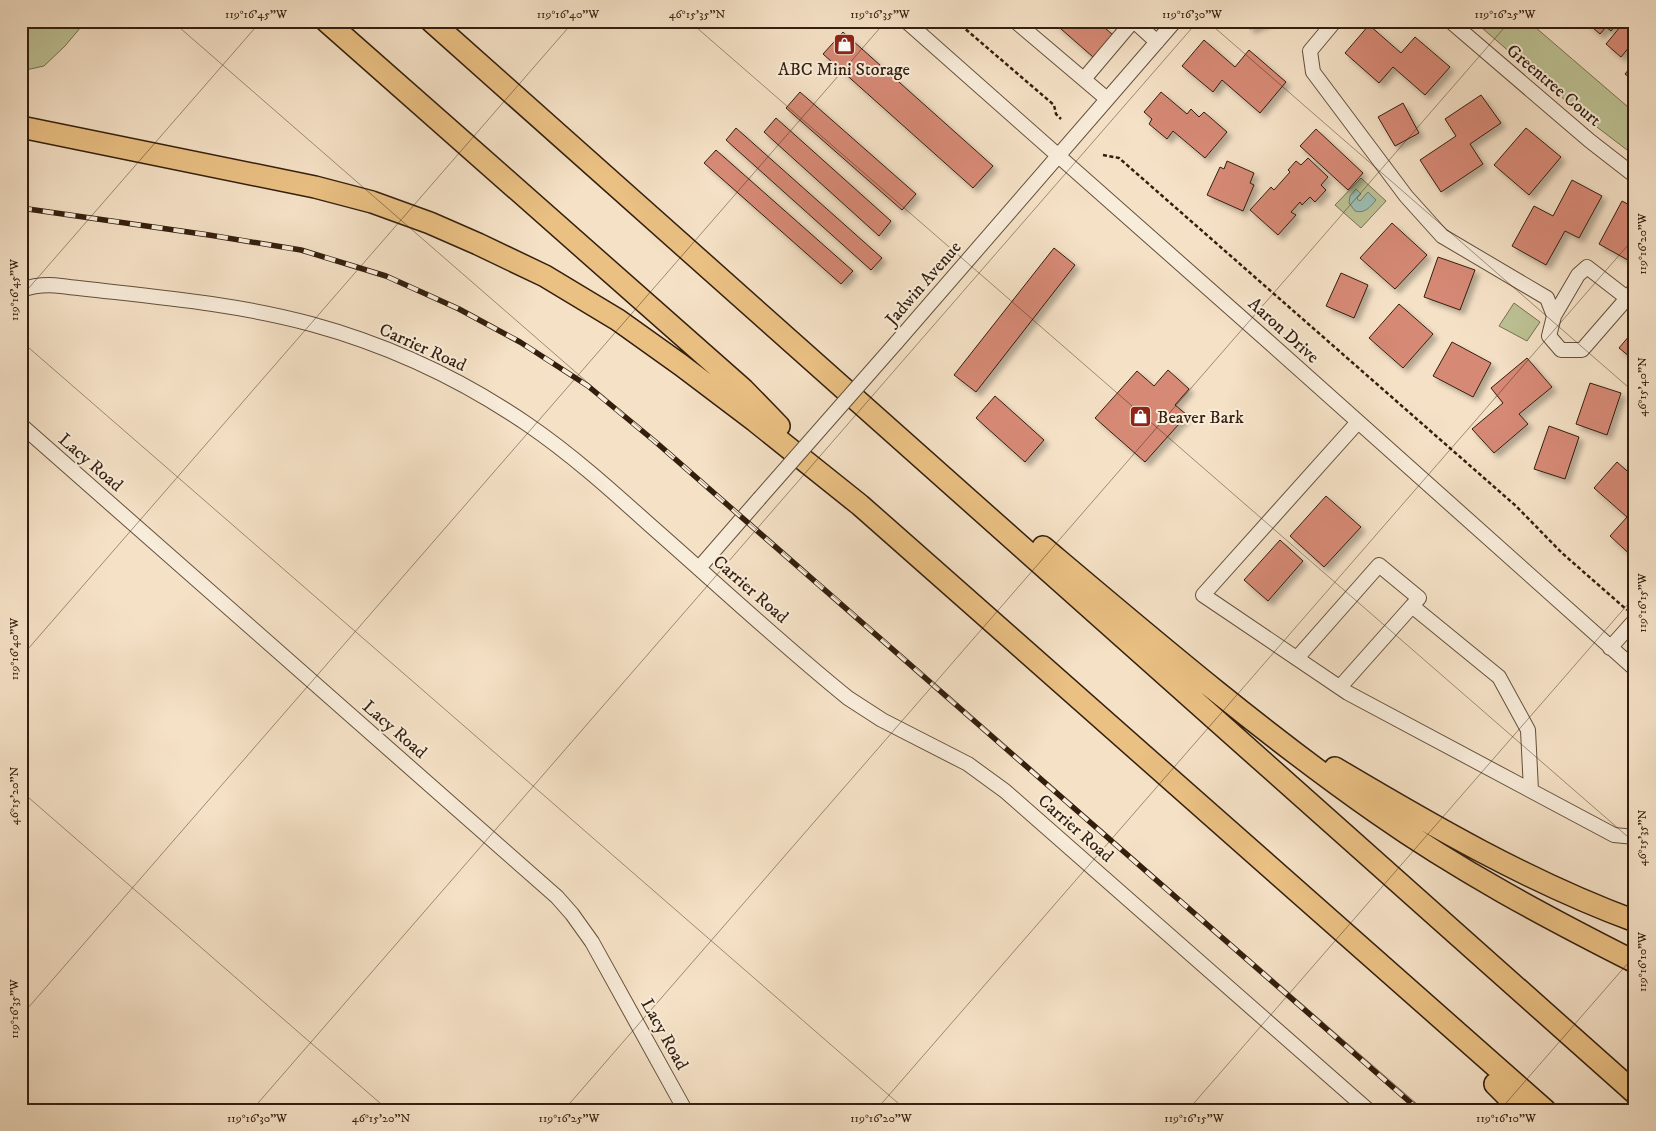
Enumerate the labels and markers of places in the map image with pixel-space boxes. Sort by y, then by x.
shop icon: ABC Mini Storage [832,32,856,56]
place label: ABC Mini Storage [778,59,910,81]
shop icon: Beaver Bark [1129,405,1153,429]
place label: Beaver Bark [1157,407,1244,429]

